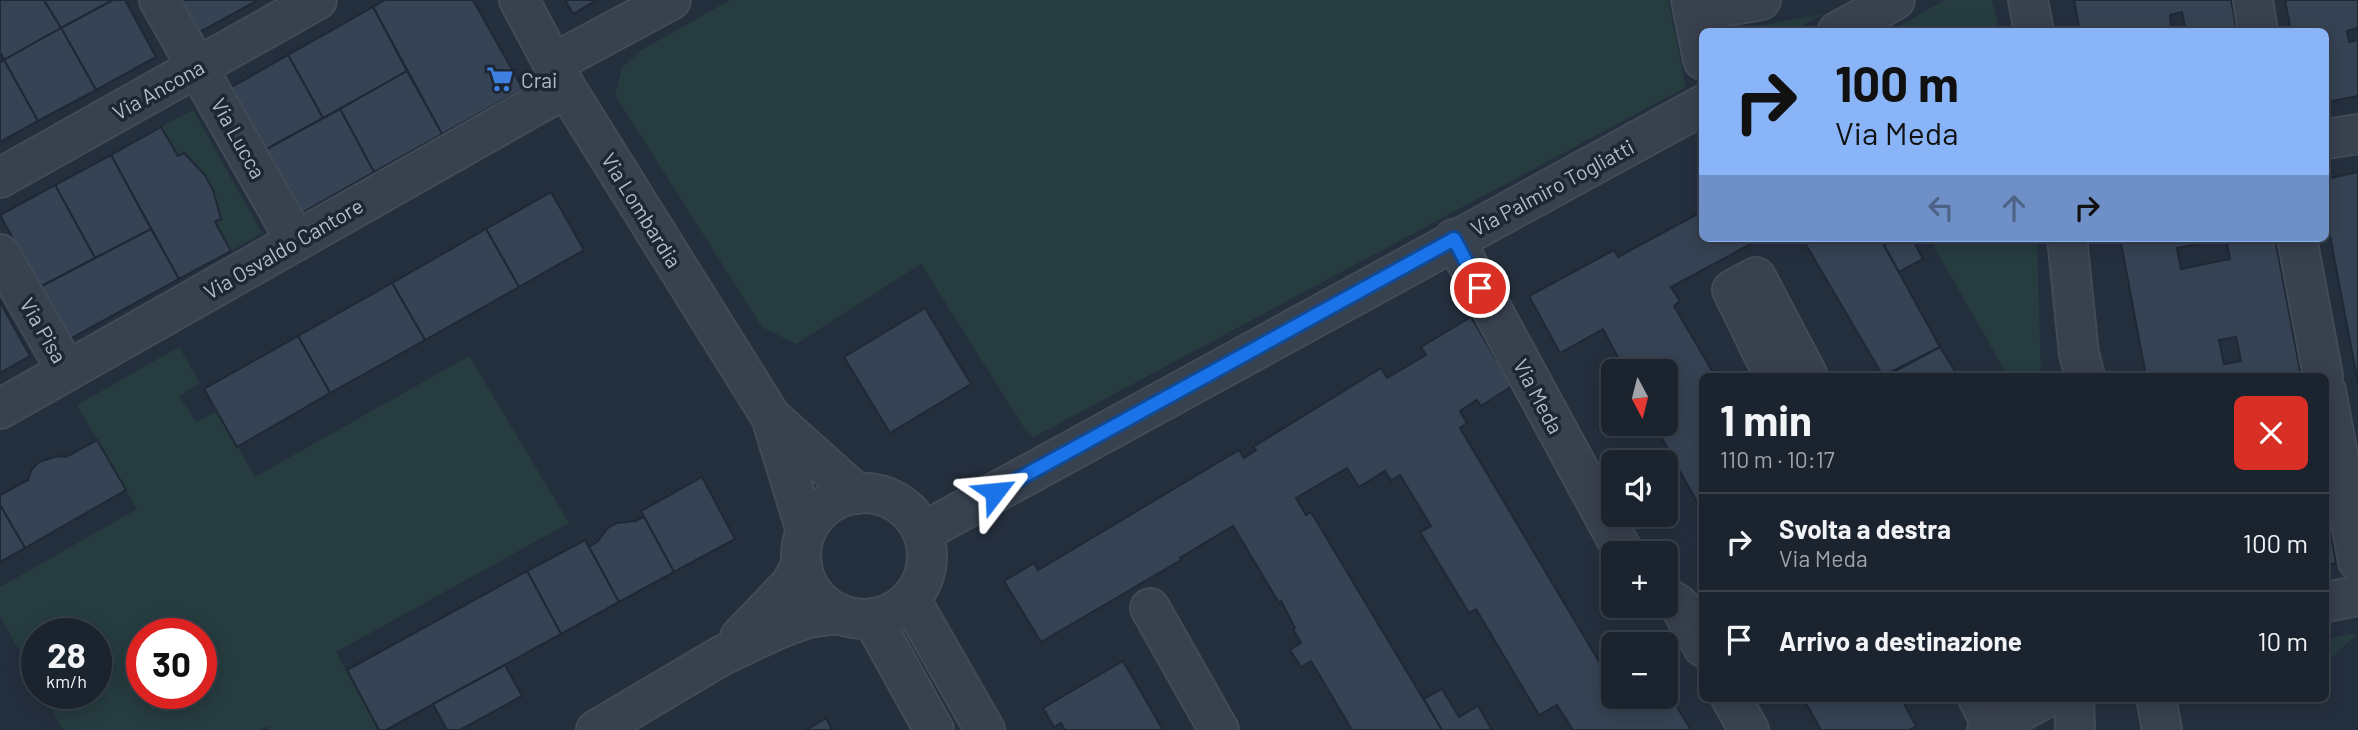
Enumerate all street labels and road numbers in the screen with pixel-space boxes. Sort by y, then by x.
street label: Via Ancona [108,54,208,124]
street label: Via Lucca [207,93,271,183]
street label: Via Palmiro Togliatti [1466,133,1638,241]
street label: Via Lombardia [597,148,687,272]
street label: Via Osvaldo Cantore [199,192,367,304]
street label: Via Pisa [15,293,73,367]
street label: Via Meda [1509,354,1569,438]

